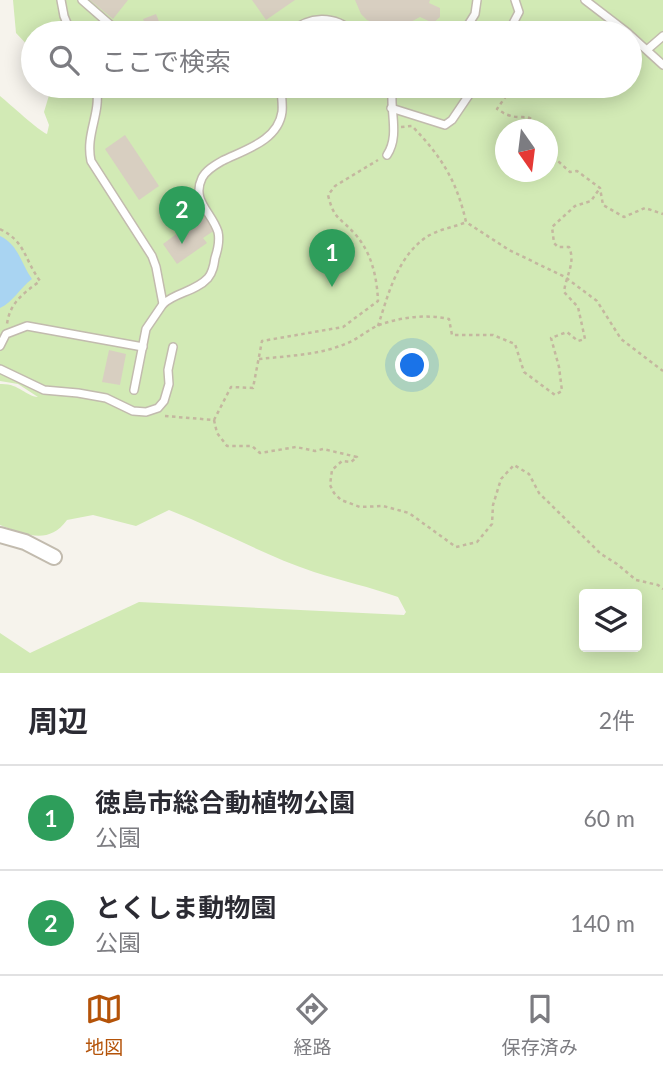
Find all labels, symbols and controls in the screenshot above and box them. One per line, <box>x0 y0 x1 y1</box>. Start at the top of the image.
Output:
search box <box>21 21 642 98</box>
icon: search <box>45 41 83 79</box>
text: ここで検索 <box>101 45 231 77</box>
north arrow <box>495 119 558 182</box>
pin: 2 <box>159 186 205 244</box>
pin: 1 <box>309 229 355 287</box>
your location <box>395 348 429 382</box>
map controls <box>579 589 642 652</box>
button: layers <box>579 589 642 652</box>
text: 周辺 <box>28 702 88 738</box>
text: 2件 <box>599 706 635 734</box>
text: 徳島市総合動植物公園 <box>95 786 355 818</box>
text: 1 <box>44 804 58 832</box>
text: 60 m <box>584 804 635 832</box>
text: 公園 <box>95 823 141 851</box>
text: とくしま動物園 <box>95 891 276 923</box>
text: 2 <box>44 909 58 937</box>
text: 140 m <box>570 909 635 937</box>
text: 公園 <box>95 928 141 956</box>
tab: 地図 <box>85 990 123 1059</box>
tab: 経路 <box>293 990 332 1059</box>
tab: 保存済み <box>502 990 578 1059</box>

